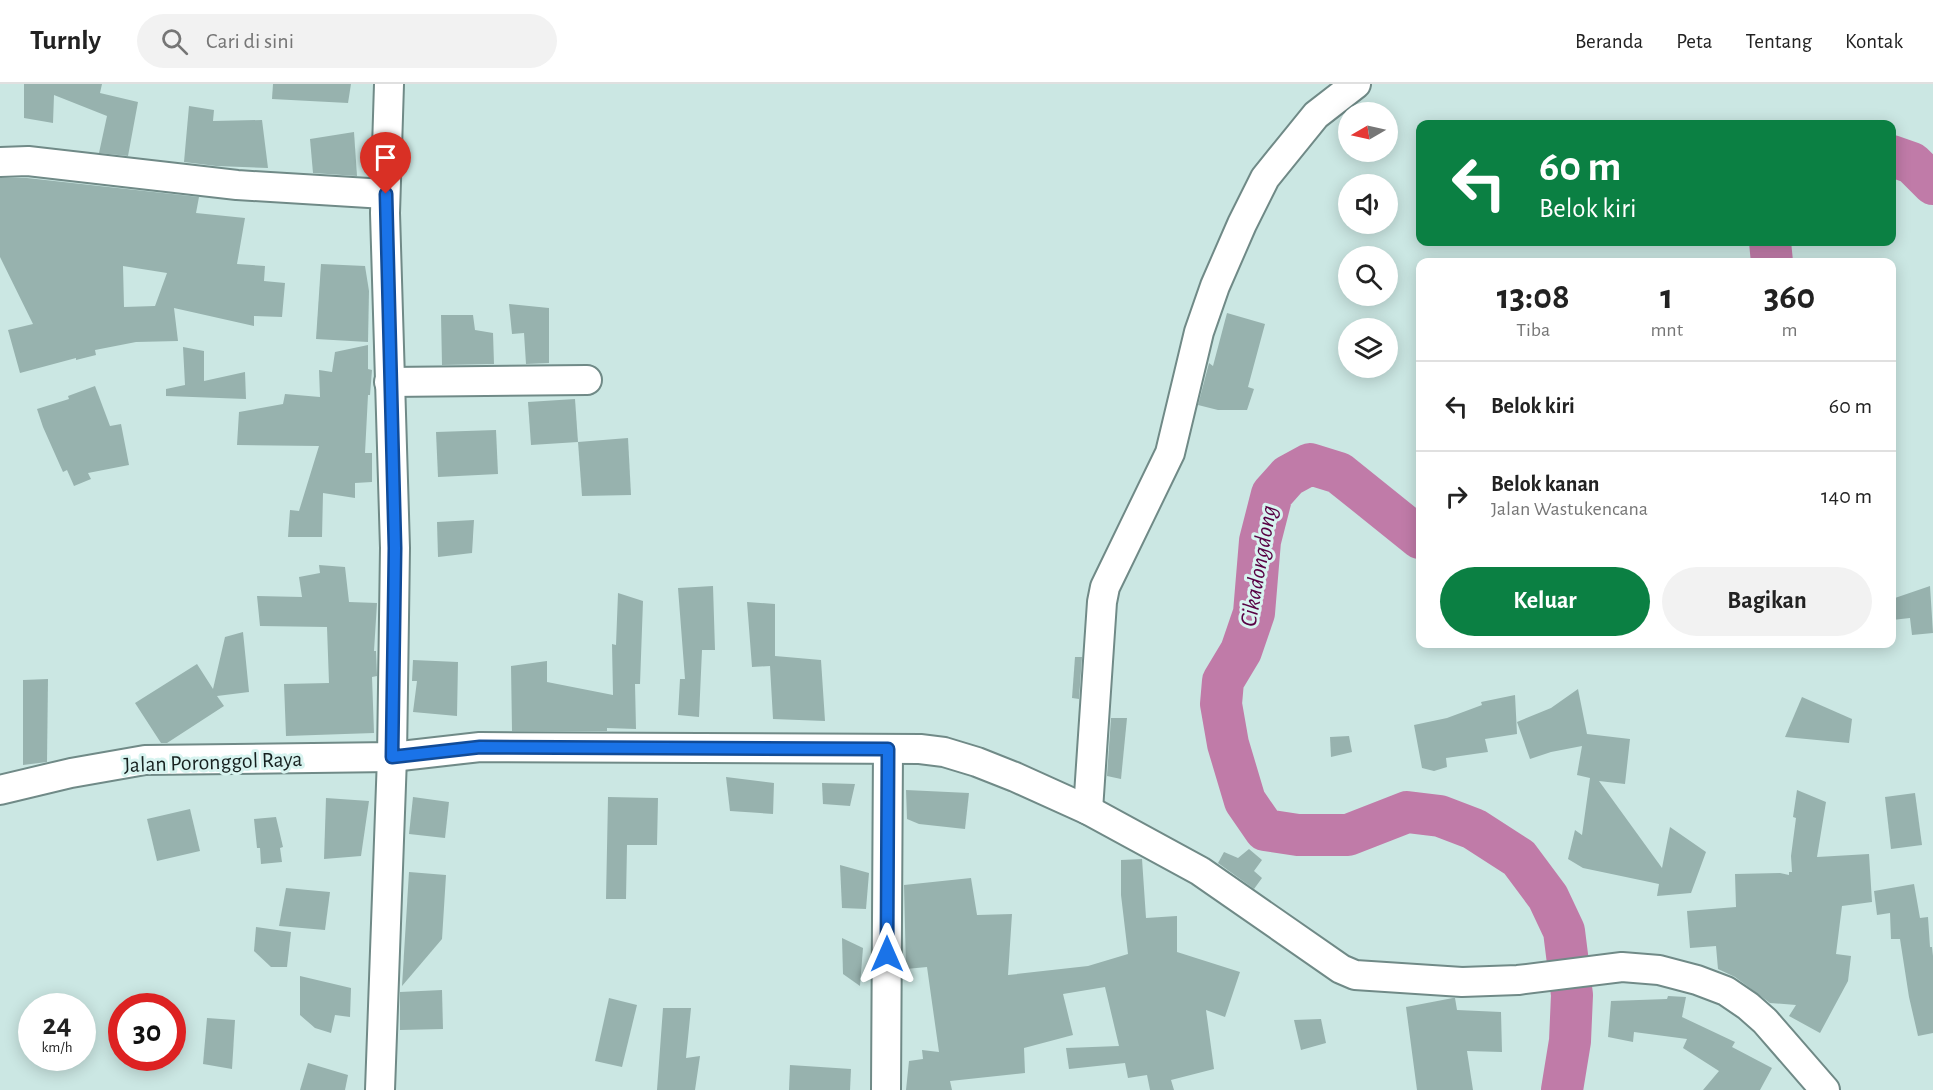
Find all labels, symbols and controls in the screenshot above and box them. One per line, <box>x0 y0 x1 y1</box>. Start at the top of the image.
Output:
search box <box>137 14 557 68</box>
icon: search <box>158 25 191 58</box>
text: Turnly <box>30 27 101 55</box>
text: Cari di sini <box>206 30 294 52</box>
text: Beranda <box>1575 31 1643 52</box>
text: Peta <box>1676 31 1712 52</box>
text: Tentang <box>1745 31 1812 52</box>
text: Kontak <box>1845 31 1903 52</box>
north arrow <box>1338 102 1398 162</box>
map controls <box>1338 102 1398 378</box>
pin <box>360 132 411 194</box>
icon: arrive <box>369 141 402 174</box>
icon: left <box>1440 144 1518 222</box>
text: 60 m <box>1539 146 1621 188</box>
button: sound <box>1338 174 1398 234</box>
text: Belok kiri <box>1539 195 1636 222</box>
button: search <box>1338 246 1398 306</box>
text: 13:08 <box>1497 279 1570 315</box>
text: 1 <box>1660 279 1673 315</box>
text: 360 <box>1764 279 1815 315</box>
button: layers <box>1338 318 1398 378</box>
text: Tiba <box>1516 320 1550 340</box>
text: mnt <box>1651 320 1683 340</box>
text: m <box>1781 320 1797 340</box>
icon: left <box>1440 390 1473 423</box>
text: Belok kiri <box>1491 395 1575 417</box>
text: 60 m <box>1829 395 1872 417</box>
text: Belok kanan <box>1491 473 1599 495</box>
icon: right <box>1440 480 1473 513</box>
text: 140 m <box>1821 485 1872 507</box>
text: Jalan Wastukencana <box>1491 499 1648 519</box>
water label: Cikadongdong <box>1236 503 1282 629</box>
button: Keluar <box>1440 567 1650 636</box>
button: Bagikan <box>1662 567 1872 636</box>
street label: Jalan Poronggol Raya <box>123 748 303 776</box>
position arrow <box>855 922 919 986</box>
speed limit sign: 30 <box>108 993 186 1071</box>
text: 24 <box>42 1010 72 1040</box>
text: km/h <box>42 1040 72 1055</box>

